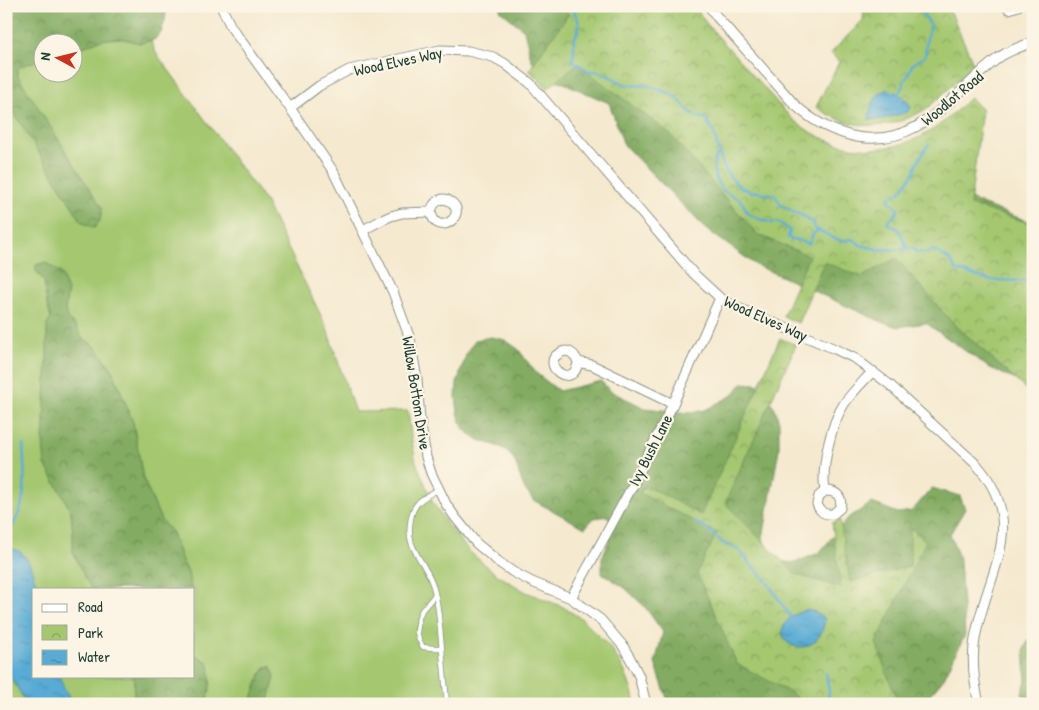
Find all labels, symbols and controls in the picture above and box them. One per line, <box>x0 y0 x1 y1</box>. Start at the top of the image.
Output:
north arrow <box>32 32 82 82</box>
street label: Wood Elves Way <box>352 41 444 81</box>
text: N <box>35 51 55 61</box>
street label: Woodlot Road <box>916 65 988 131</box>
street label: Wood Elves Way <box>721 290 812 346</box>
street label: Willow Bottom Drive <box>397 335 437 452</box>
street label: Ivy Bush Lane <box>623 410 678 490</box>
legend <box>32 588 195 678</box>
text: Road <box>78 596 103 617</box>
text: Park <box>78 622 103 643</box>
text: Water <box>78 646 110 667</box>

